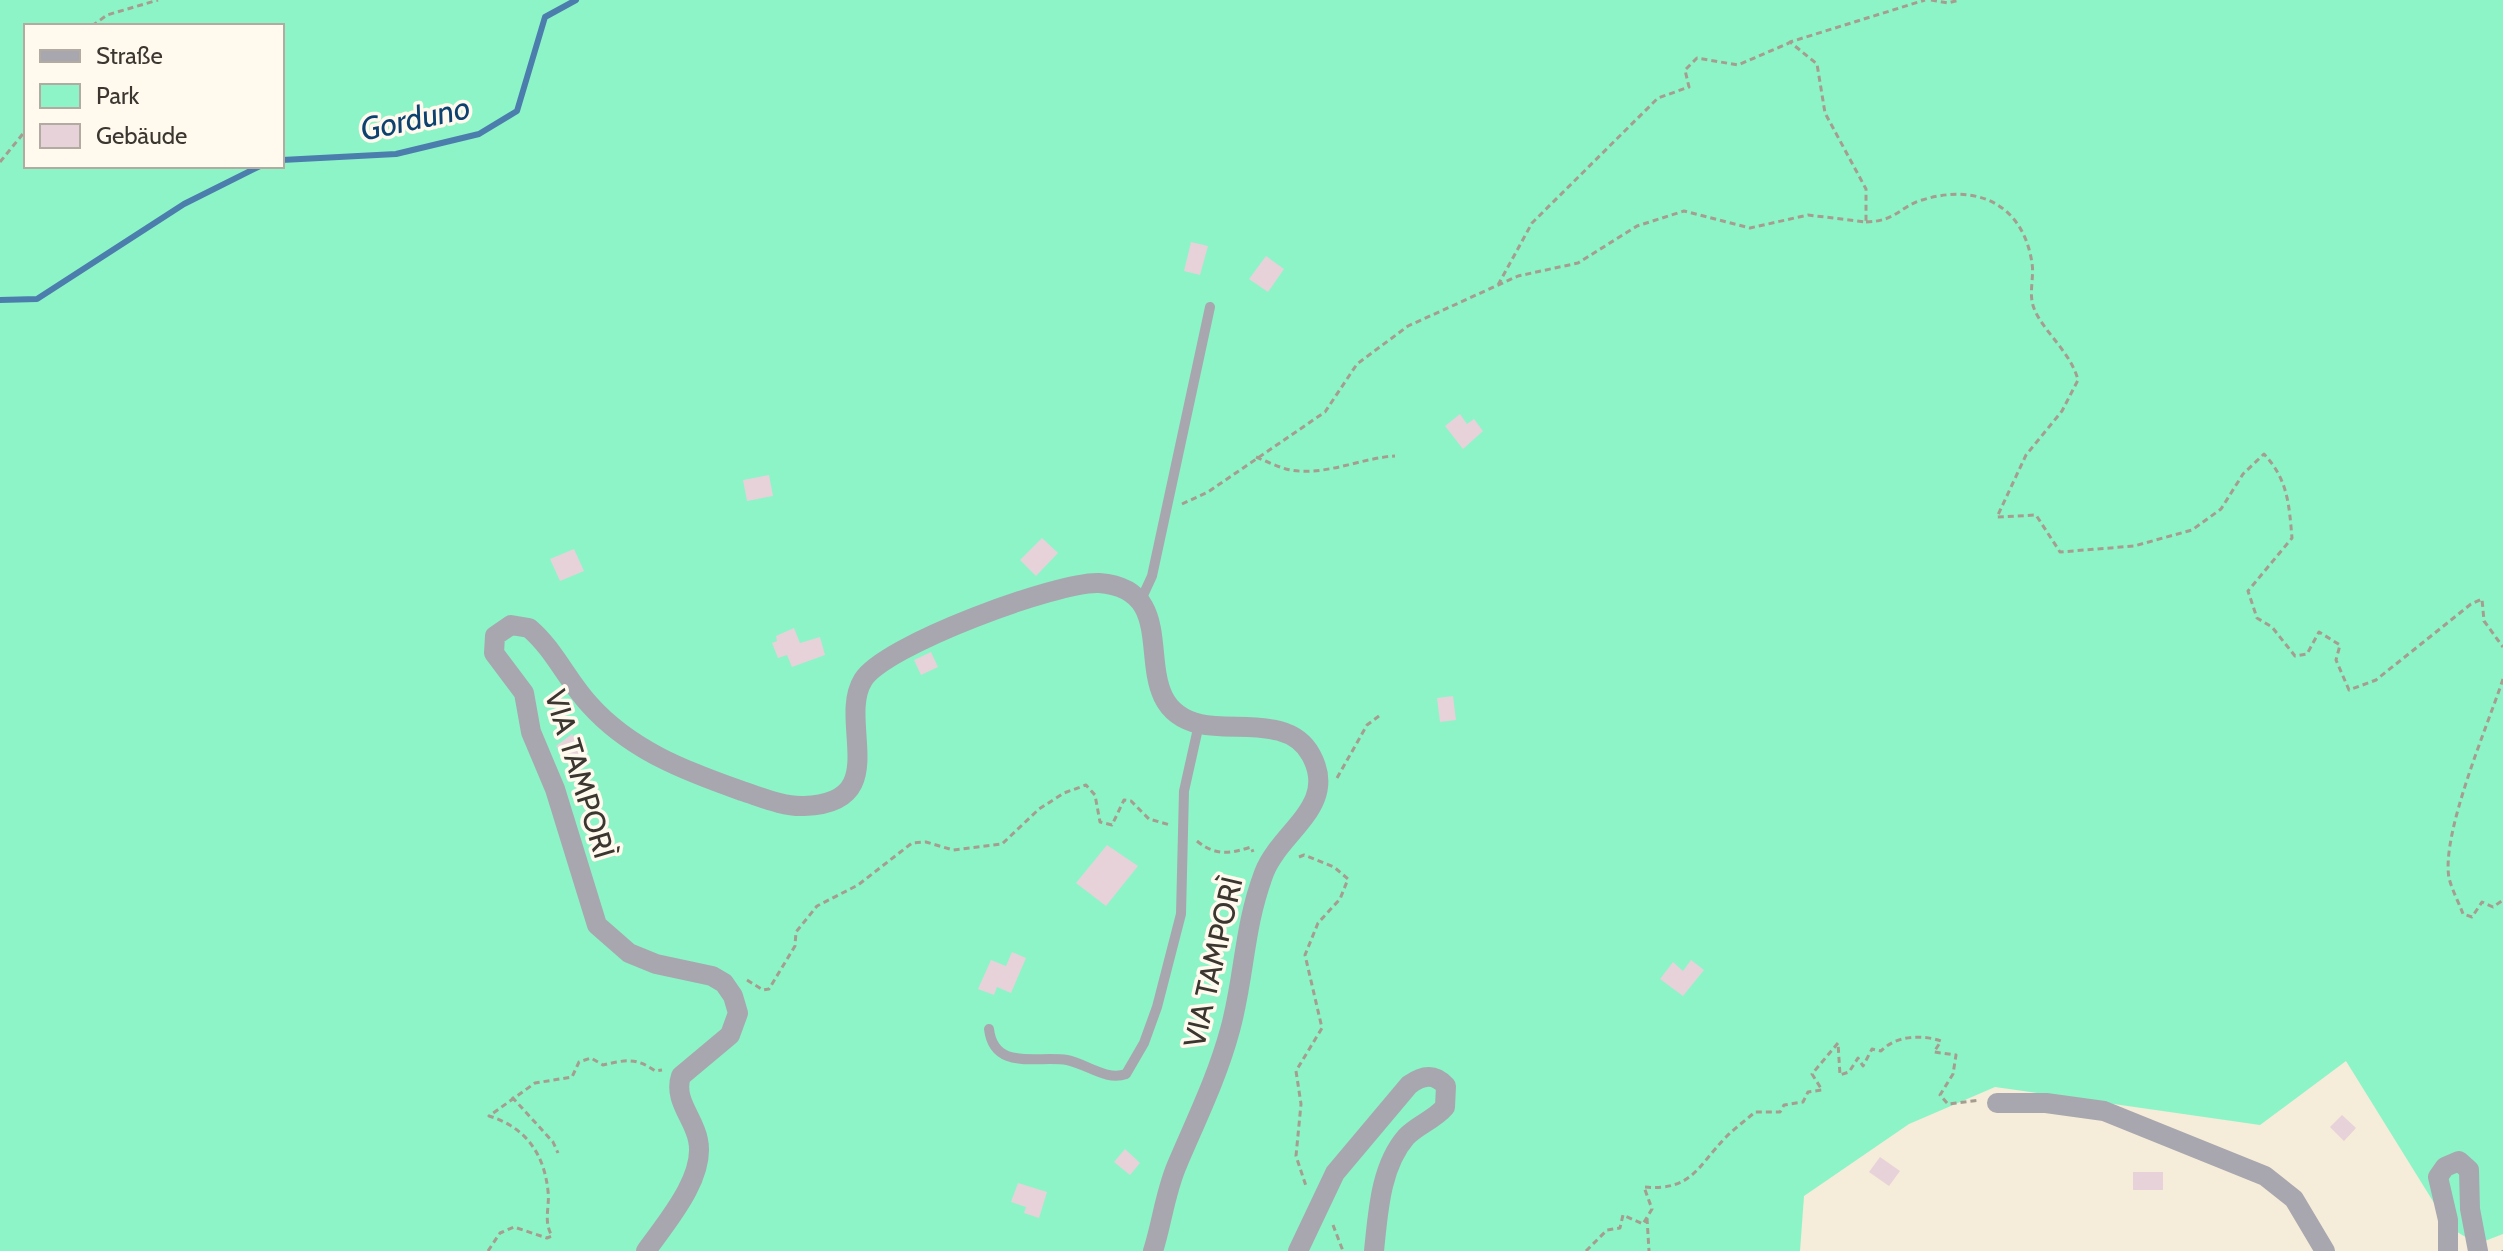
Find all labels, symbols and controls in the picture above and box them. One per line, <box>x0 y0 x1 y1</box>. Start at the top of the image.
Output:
legend <box>24 24 284 168</box>
text: Straße <box>96 41 163 70</box>
text: Park <box>96 81 139 110</box>
water label: Gorduno <box>357 87 473 149</box>
text: Gebäude <box>96 121 187 150</box>
street label: VIA TAMPORÌ <box>537 685 623 863</box>
street label: VIA TAMPORÌ <box>1175 873 1251 1051</box>

